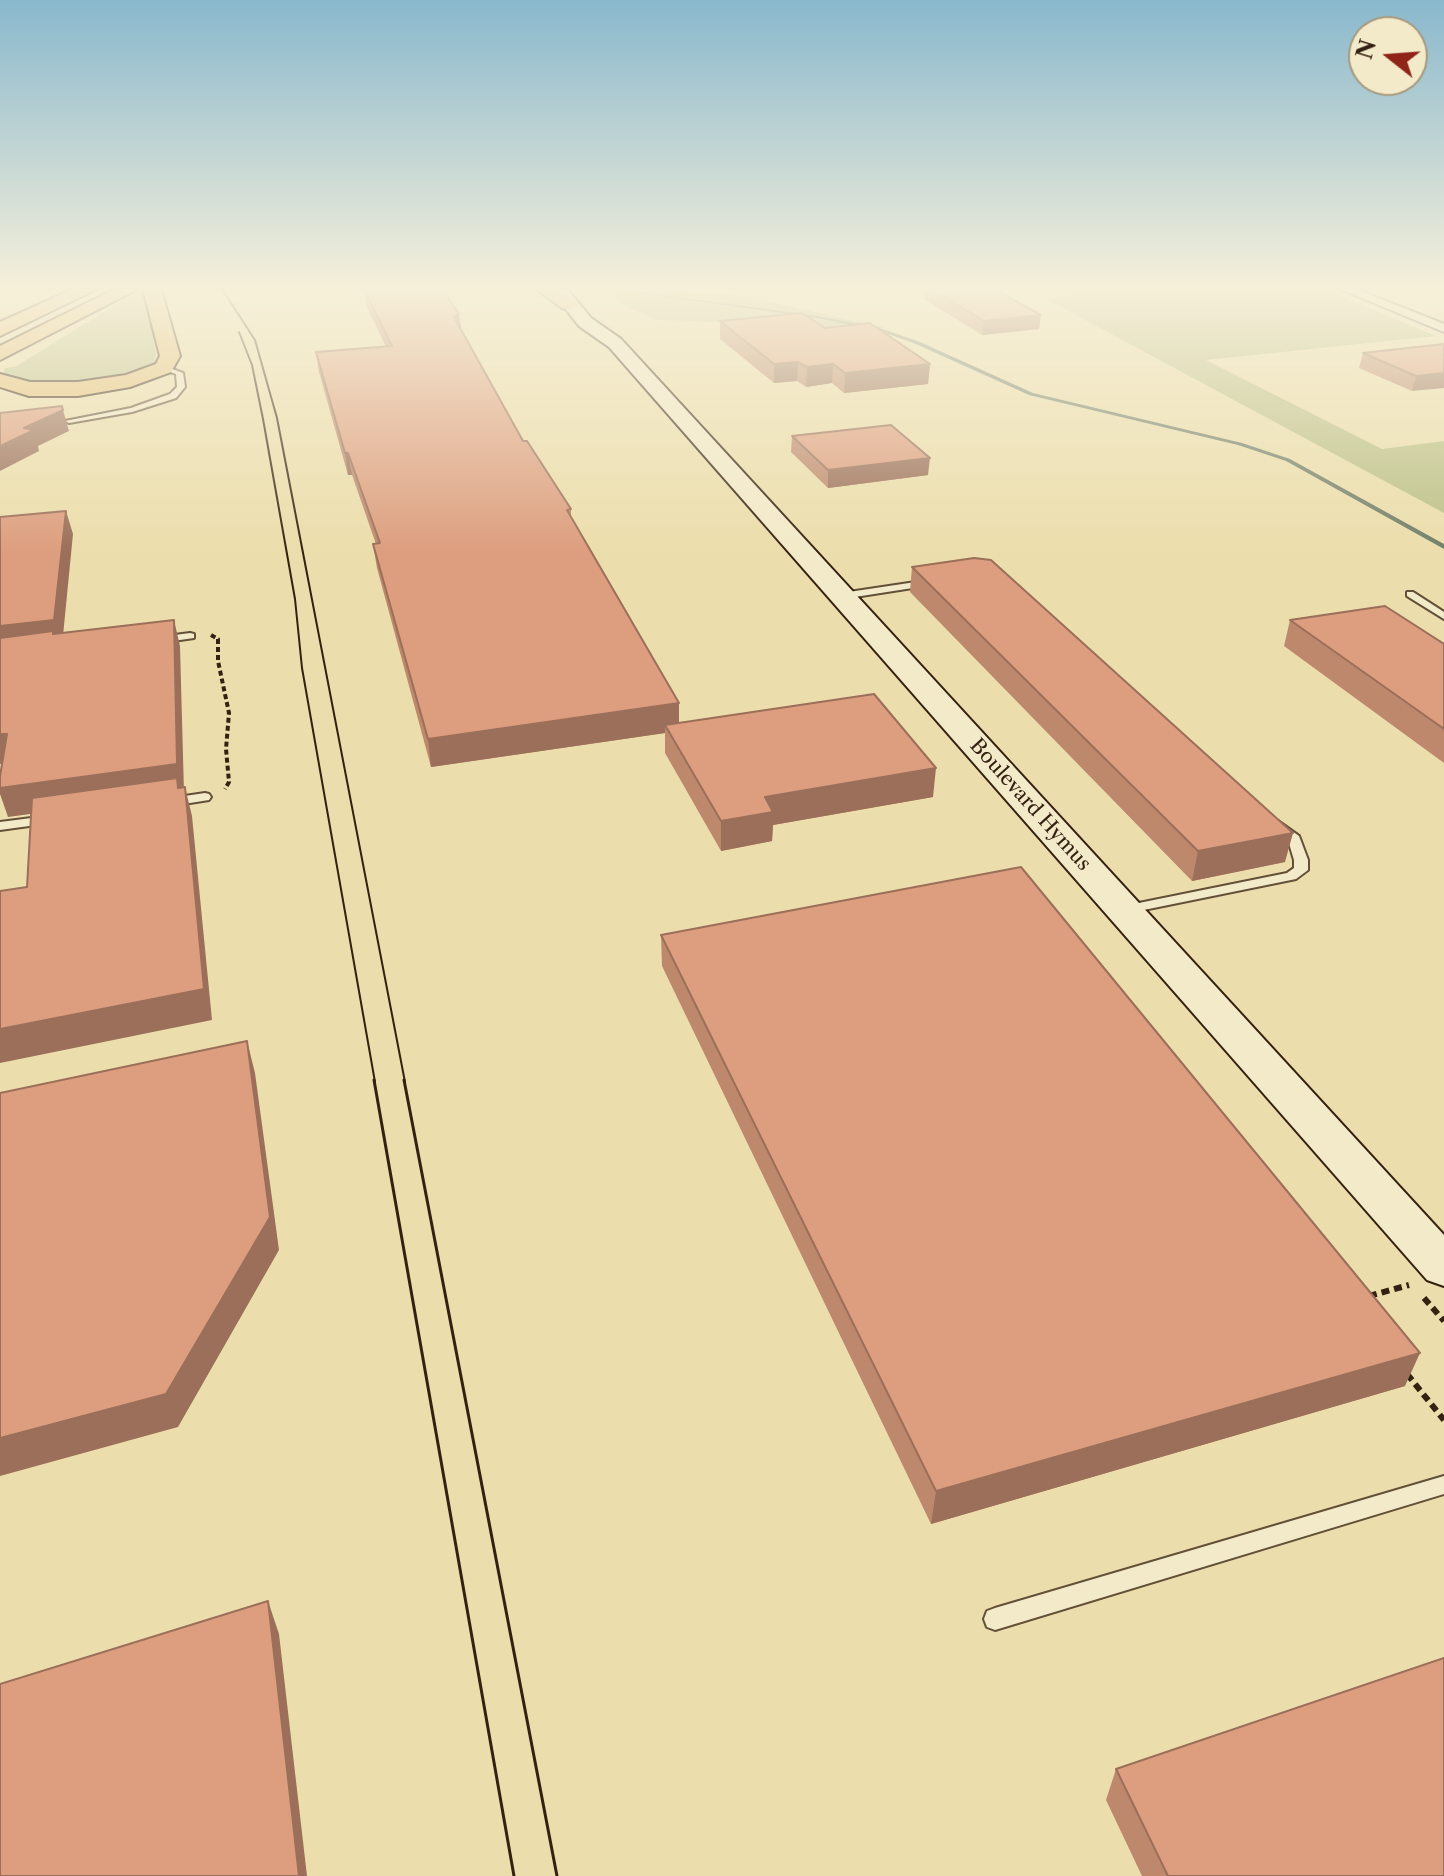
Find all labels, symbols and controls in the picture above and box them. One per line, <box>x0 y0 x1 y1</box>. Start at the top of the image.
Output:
north arrow <box>1348 16 1428 96</box>
text: N <box>1351 36 1382 63</box>
street label: Boulevard Hymus <box>964 734 1096 876</box>

